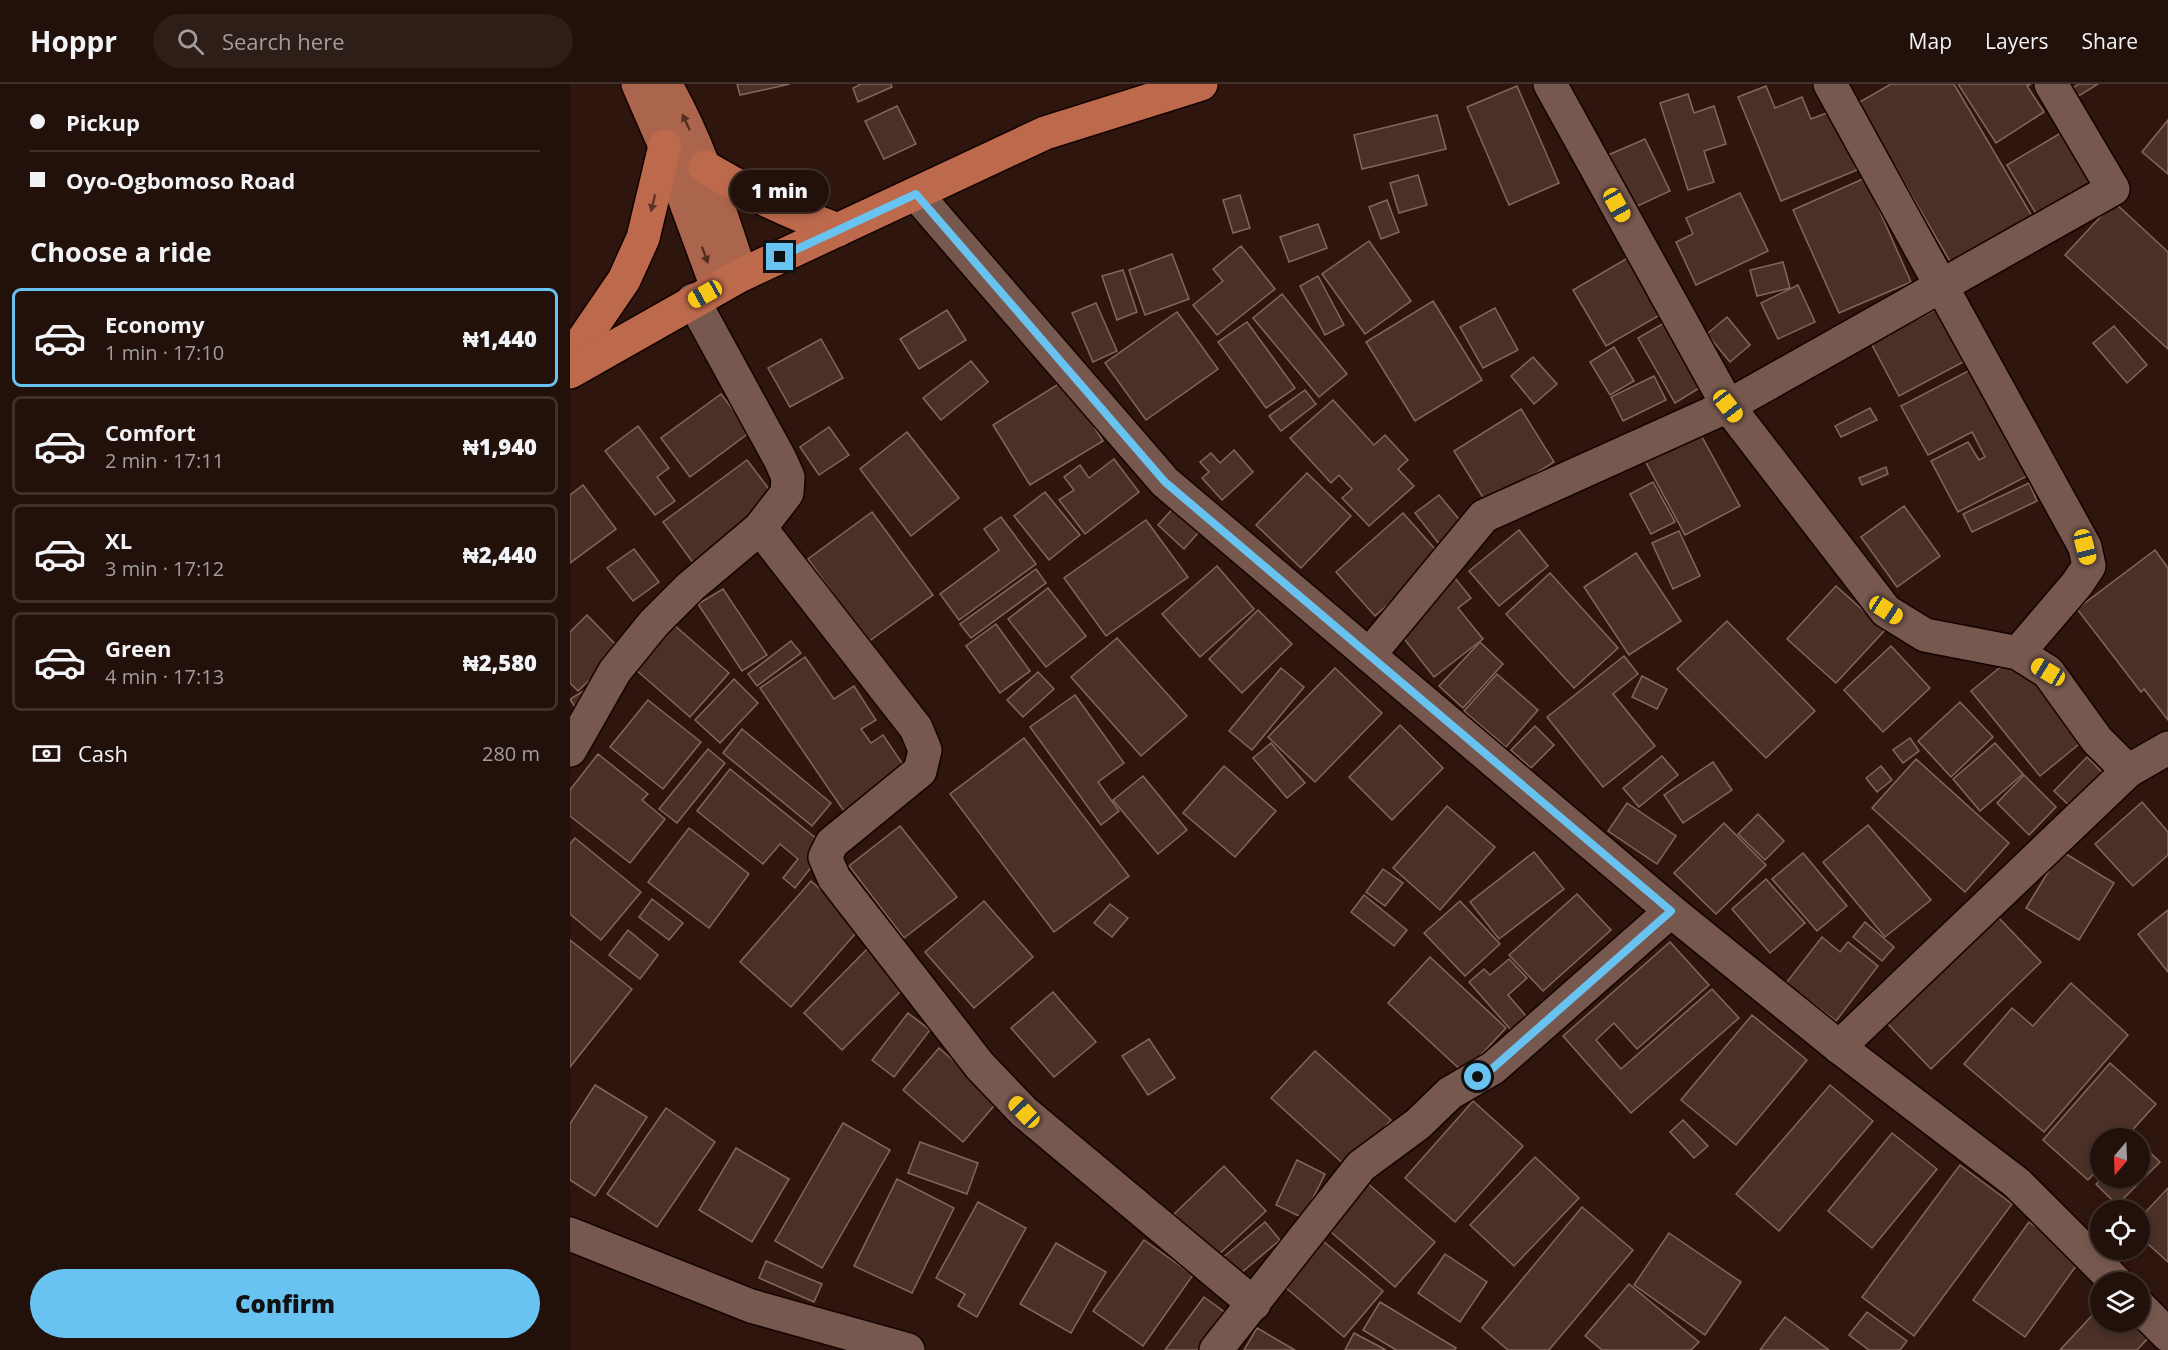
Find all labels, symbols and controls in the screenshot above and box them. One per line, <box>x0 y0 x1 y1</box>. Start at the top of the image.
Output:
search box <box>153 14 573 68</box>
text: Hoppr <box>30 22 117 60</box>
icon: search <box>174 25 207 58</box>
text: Search here <box>222 26 345 56</box>
text: Map <box>1909 27 1952 55</box>
text: Layers <box>1985 27 2049 55</box>
text: Share <box>2082 27 2138 55</box>
text: Pickup <box>66 107 140 137</box>
one-way arrow <box>681 113 690 130</box>
text: Oyo-Ogbomoso Road <box>66 165 295 195</box>
callout: 1 min <box>730 170 830 212</box>
text: 1 min <box>751 177 808 204</box>
car <box>1600 185 1634 225</box>
one-way arrow <box>647 194 657 212</box>
text: Choose a ride <box>30 233 212 270</box>
route end <box>766 243 793 270</box>
one-way arrow <box>701 247 711 265</box>
car <box>685 277 725 311</box>
text: Economy <box>105 309 204 339</box>
icon: car <box>33 311 87 365</box>
text: ₦1,440 <box>463 323 537 353</box>
text: 1 min · 17:10 <box>105 339 224 366</box>
car <box>1710 386 1746 426</box>
text: Comfort <box>105 417 196 447</box>
icon: car <box>33 419 87 473</box>
text: ₦1,940 <box>463 431 537 461</box>
text: 2 min · 17:11 <box>105 447 224 474</box>
text: XL <box>105 525 132 555</box>
icon: car <box>33 527 87 581</box>
car <box>2072 527 2098 567</box>
text: ₦2,440 <box>463 539 537 569</box>
text: 3 min · 17:12 <box>105 555 224 582</box>
car <box>1866 593 1906 627</box>
text: Green <box>105 633 171 663</box>
icon: car <box>33 635 87 689</box>
text: ₦2,580 <box>463 647 537 677</box>
car <box>2028 655 2068 689</box>
text: 4 min · 17:13 <box>105 663 224 690</box>
icon: cash <box>30 737 63 770</box>
text: Cash <box>78 738 128 768</box>
text: 280 m <box>482 740 540 767</box>
route start <box>1464 1063 1491 1090</box>
car <box>1005 1093 1043 1131</box>
north arrow <box>2090 1128 2150 1188</box>
map controls <box>2090 1128 2150 1332</box>
button: locate <box>2090 1200 2150 1260</box>
button: Confirm <box>30 1269 540 1338</box>
button: layers <box>2090 1272 2150 1332</box>

